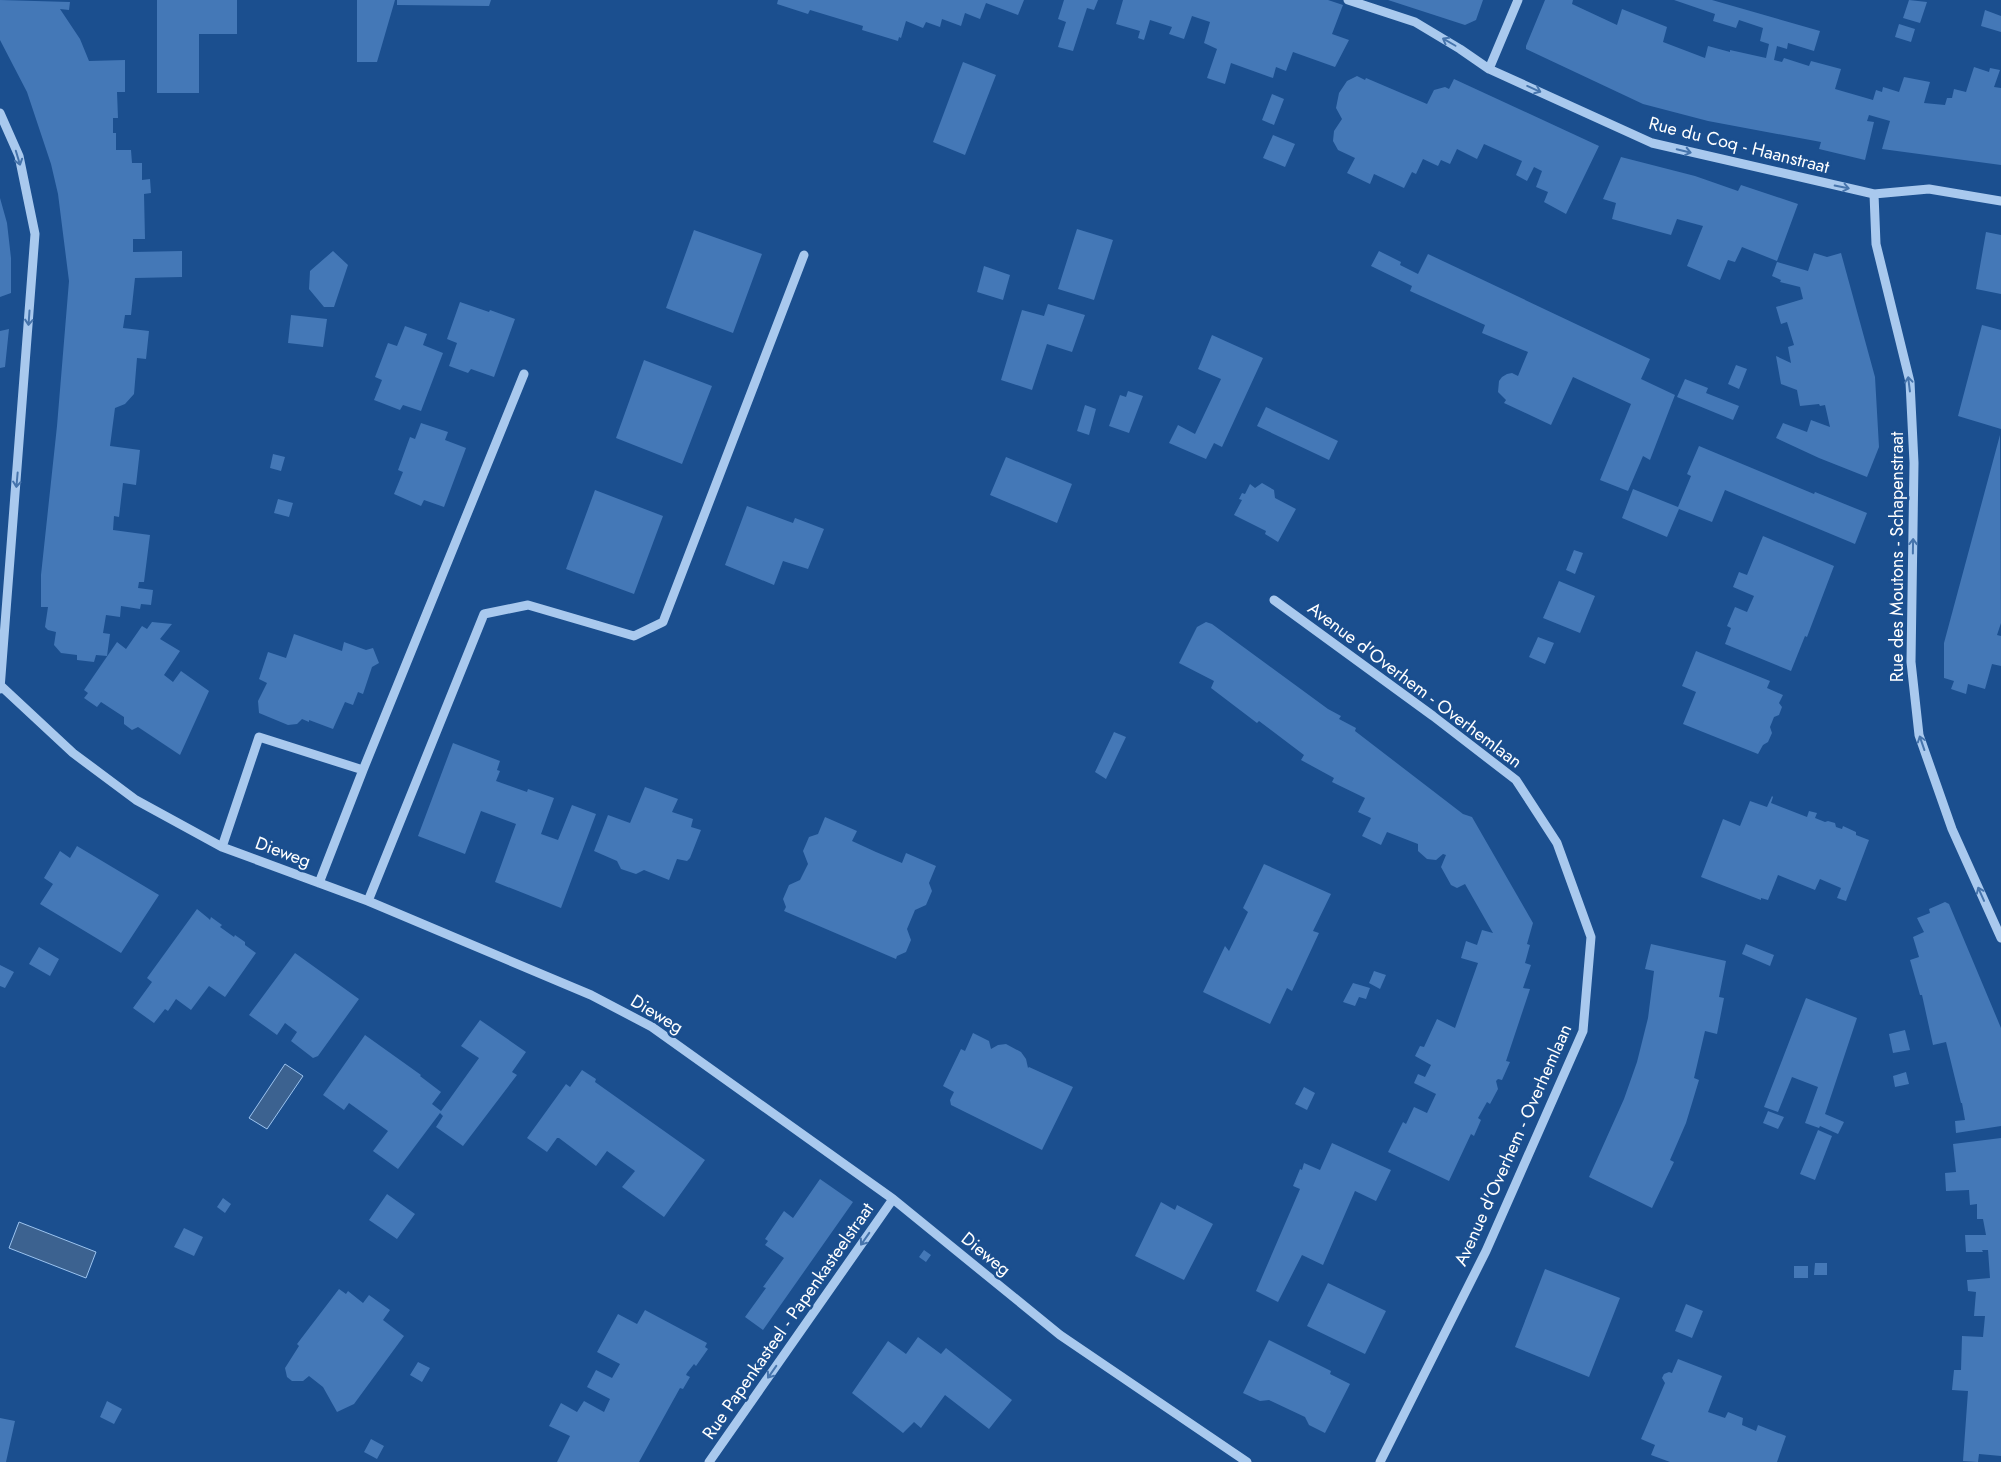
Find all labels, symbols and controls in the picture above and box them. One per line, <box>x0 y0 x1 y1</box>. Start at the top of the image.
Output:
one-way arrow <box>1442 37 1456 47</box>
one-way arrow <box>1526 85 1541 95</box>
street label: Rue du Coq - Haanstraat <box>1646 110 1833 180</box>
one-way arrow <box>1675 147 1691 156</box>
one-way arrow <box>14 150 24 166</box>
one-way arrow <box>1834 183 1850 193</box>
one-way arrow <box>25 310 34 326</box>
one-way arrow <box>1904 376 1914 392</box>
street label: Rue des Moutons - Schapenstraat <box>1884 431 1910 682</box>
one-way arrow <box>13 472 22 488</box>
one-way arrow <box>1908 538 1918 554</box>
street label: Avenue d'Overhem - Overhemlaan <box>1302 596 1528 774</box>
one-way arrow <box>1916 735 1926 751</box>
street label: Dieweg <box>252 830 314 874</box>
one-way arrow <box>1976 887 1986 902</box>
street label: Dieweg <box>626 988 688 1040</box>
street label: Avenue d'Overhem - Overhemlaan <box>1448 1020 1578 1270</box>
street label: Rue Papenkasteel - Papenkasteelstraat <box>696 1197 880 1445</box>
street label: Dieweg <box>956 1226 1016 1282</box>
one-way arrow <box>860 1232 870 1246</box>
one-way arrow <box>767 1365 777 1379</box>

